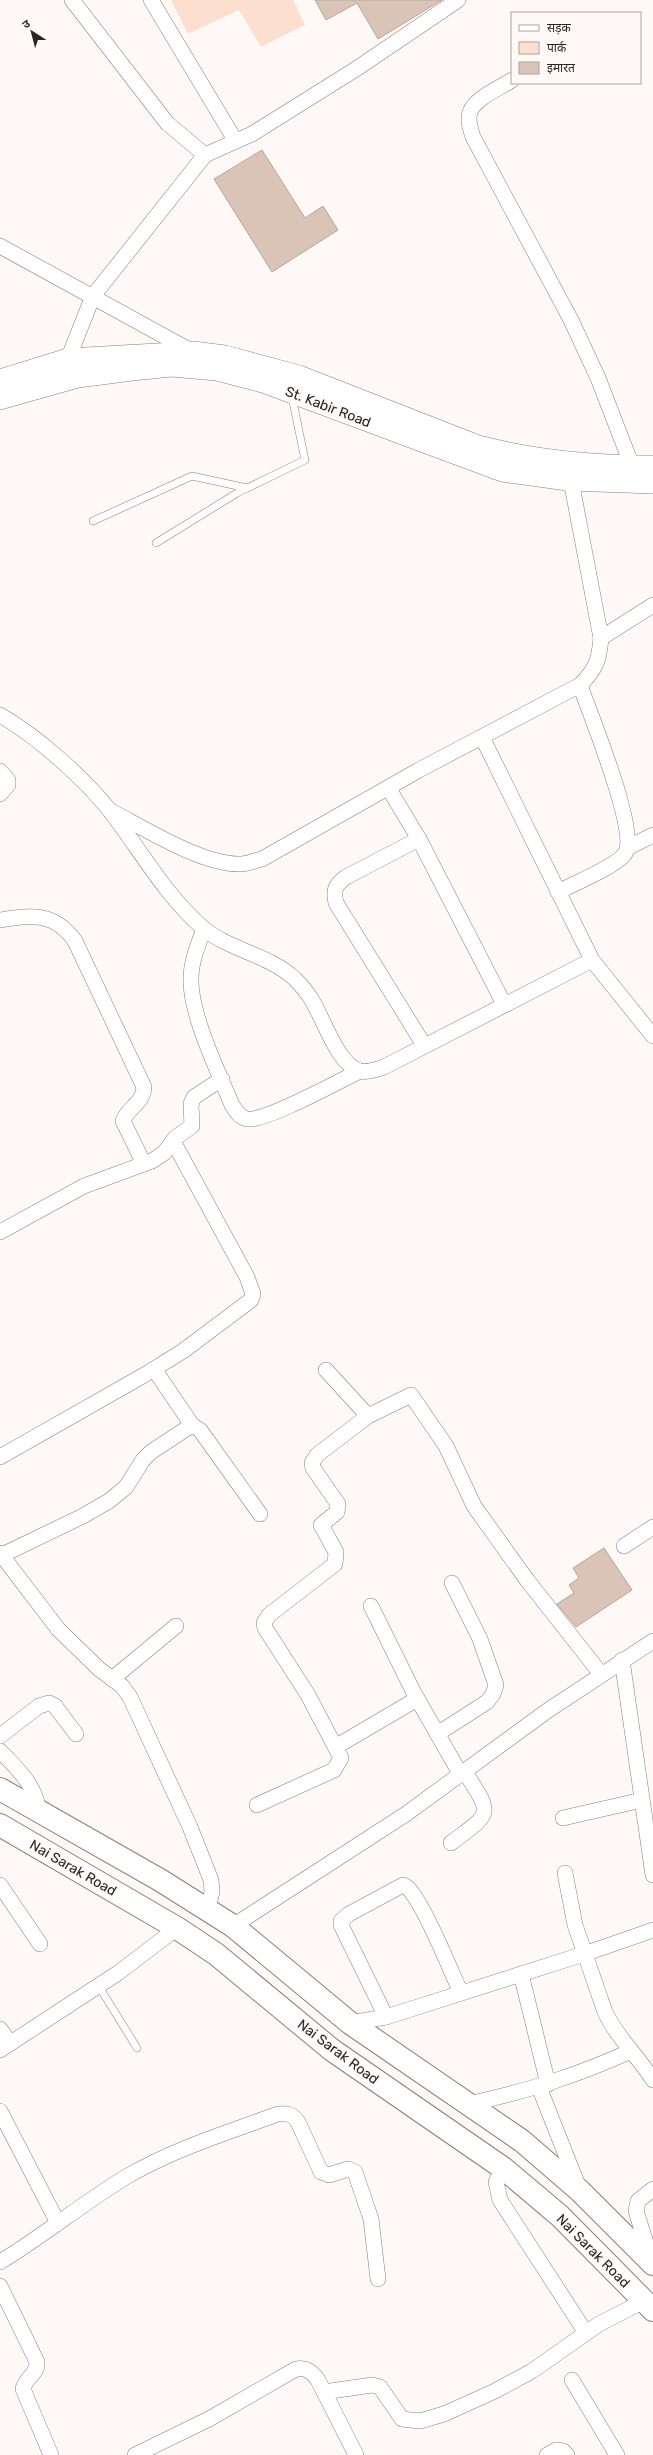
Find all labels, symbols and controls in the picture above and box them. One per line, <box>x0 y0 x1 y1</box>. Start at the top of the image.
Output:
north arrow <box>12 12 52 52</box>
legend <box>511 12 641 84</box>
text: उ <box>20 17 33 31</box>
text: सड़क <box>547 21 572 35</box>
text: पार्क <box>547 41 567 55</box>
text: इमारत <box>547 61 576 75</box>
street label: St. Kabir Road <box>283 383 373 431</box>
street label: Nai Sarak Road <box>27 1836 119 1900</box>
street label: Nai Sarak Road <box>294 2016 382 2088</box>
street label: Nai Sarak Road <box>553 2211 633 2291</box>

